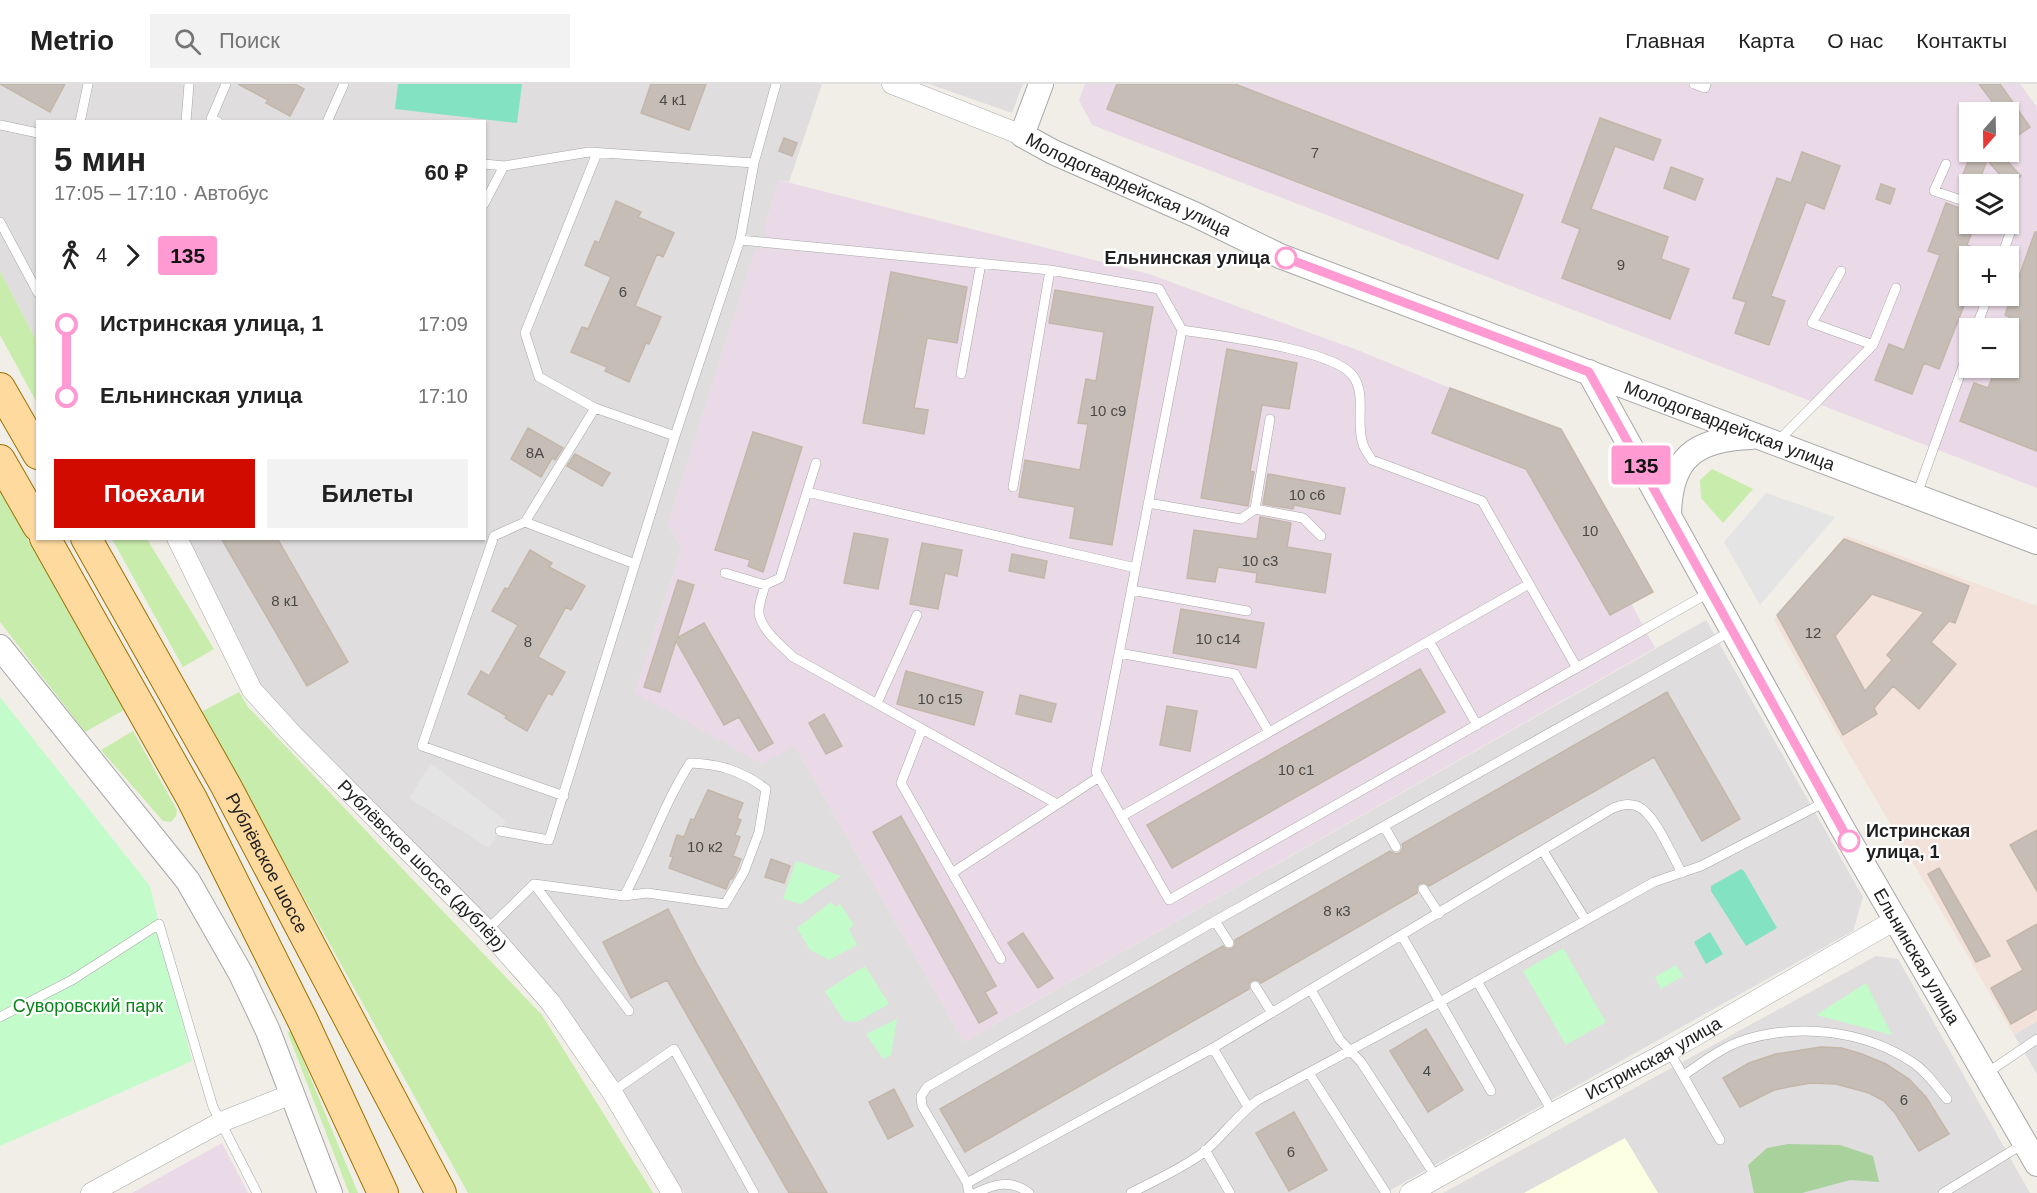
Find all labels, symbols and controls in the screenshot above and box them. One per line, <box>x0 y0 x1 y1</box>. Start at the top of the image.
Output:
search box <box>150 14 570 68</box>
text: Metrio <box>30 25 114 56</box>
icon: search <box>171 25 204 58</box>
text: Поиск <box>219 28 280 53</box>
text: Главная <box>1625 29 1705 52</box>
text: Карта <box>1738 29 1794 52</box>
text: О нас <box>1827 29 1883 52</box>
text: Контакты <box>1916 29 2007 52</box>
house number: 4 к1 <box>659 91 687 108</box>
north arrow <box>1959 102 2019 162</box>
map controls <box>1959 102 2019 378</box>
street label: Молодогвардейская улица <box>1022 129 1235 241</box>
text: 5 мин <box>54 141 146 178</box>
house number: 7 <box>1311 144 1319 161</box>
text: 60 ₽ <box>425 160 468 185</box>
button: layers <box>1959 174 2019 234</box>
text: 17:05 – 17:10 · Автобус <box>54 182 268 204</box>
icon: walk <box>54 239 87 272</box>
icon: forward <box>116 239 149 272</box>
text: 4 <box>96 244 107 266</box>
text: 135 <box>170 244 205 267</box>
button: + <box>1959 246 2019 306</box>
marker: Ельнинская улица <box>1275 247 1297 269</box>
place label: Ельнинская улица <box>1105 248 1271 268</box>
house number: 9 <box>1617 256 1625 273</box>
house number: 6 <box>619 283 627 300</box>
text: Истринская улица, 1 <box>100 311 323 336</box>
text: 17:09 <box>418 313 468 335</box>
button: − <box>1959 318 2019 378</box>
street label: Молодогвардейская улица <box>1621 377 1838 475</box>
text: Ельнинская улица <box>100 383 302 408</box>
text: 17:10 <box>418 385 468 407</box>
house number: 10 с9 <box>1090 402 1126 419</box>
house number: 8А <box>526 444 544 461</box>
line badge: 135 <box>1606 446 1676 484</box>
text: 135 <box>1623 454 1659 477</box>
button: Поехали <box>54 459 255 528</box>
button: Билеты <box>267 459 468 528</box>
house number: 10 с6 <box>1289 486 1325 503</box>
house number: 10 <box>1582 522 1598 539</box>
house number: 10 с3 <box>1242 552 1278 569</box>
house number: 8 к1 <box>271 592 299 609</box>
house number: 12 <box>1805 624 1821 641</box>
house number: 10 с14 <box>1195 630 1241 647</box>
house number: 8 <box>524 633 532 650</box>
house number: 10 с15 <box>917 690 963 707</box>
house number: 10 с1 <box>1278 761 1314 778</box>
street label: Рублёвское шоссе (дублёр) <box>334 776 511 955</box>
street label: Рублёвское шоссе <box>222 790 312 936</box>
place label: Истринская улица, 1 <box>1866 821 1970 862</box>
marker: Истринская улица, 1 <box>1838 830 1860 852</box>
house number: 10 к2 <box>687 838 723 855</box>
street label: Ельнинская улица <box>1869 885 1964 1029</box>
house number: 8 к3 <box>1323 902 1351 919</box>
park label: Суворовский парк <box>13 996 163 1016</box>
street label: Истринская улица <box>1582 1013 1725 1104</box>
house number: 4 <box>1423 1062 1431 1079</box>
house number: 6 <box>1900 1091 1908 1108</box>
house number: 6 <box>1287 1143 1295 1160</box>

